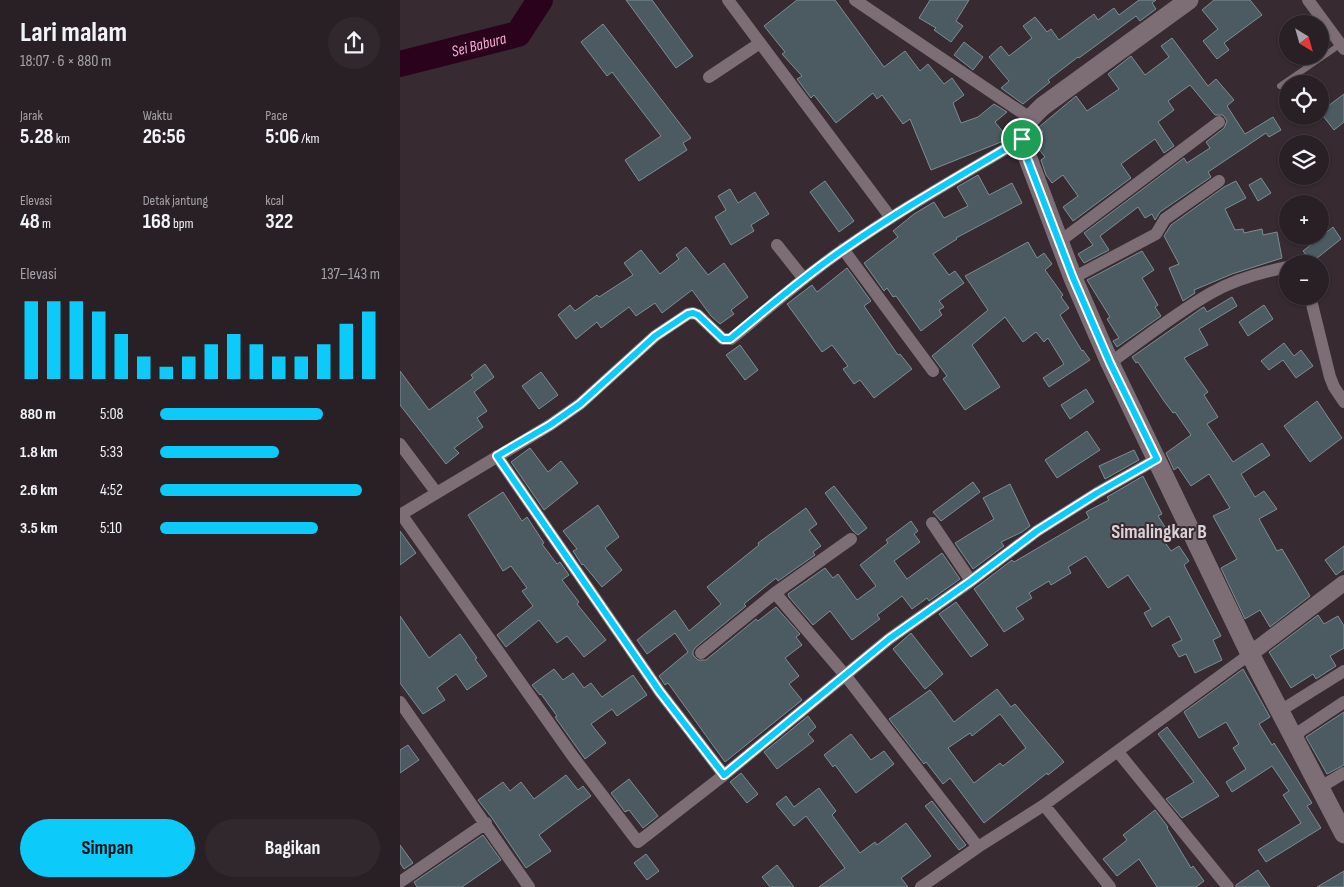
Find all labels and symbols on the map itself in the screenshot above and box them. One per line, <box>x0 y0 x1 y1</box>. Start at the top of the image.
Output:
north arrow <box>1279 15 1329 65</box>
water label: Sei Babura <box>450 29 509 62</box>
pin <box>1001 118 1043 160</box>
district label: Simalingkar B <box>1111 520 1207 544</box>

